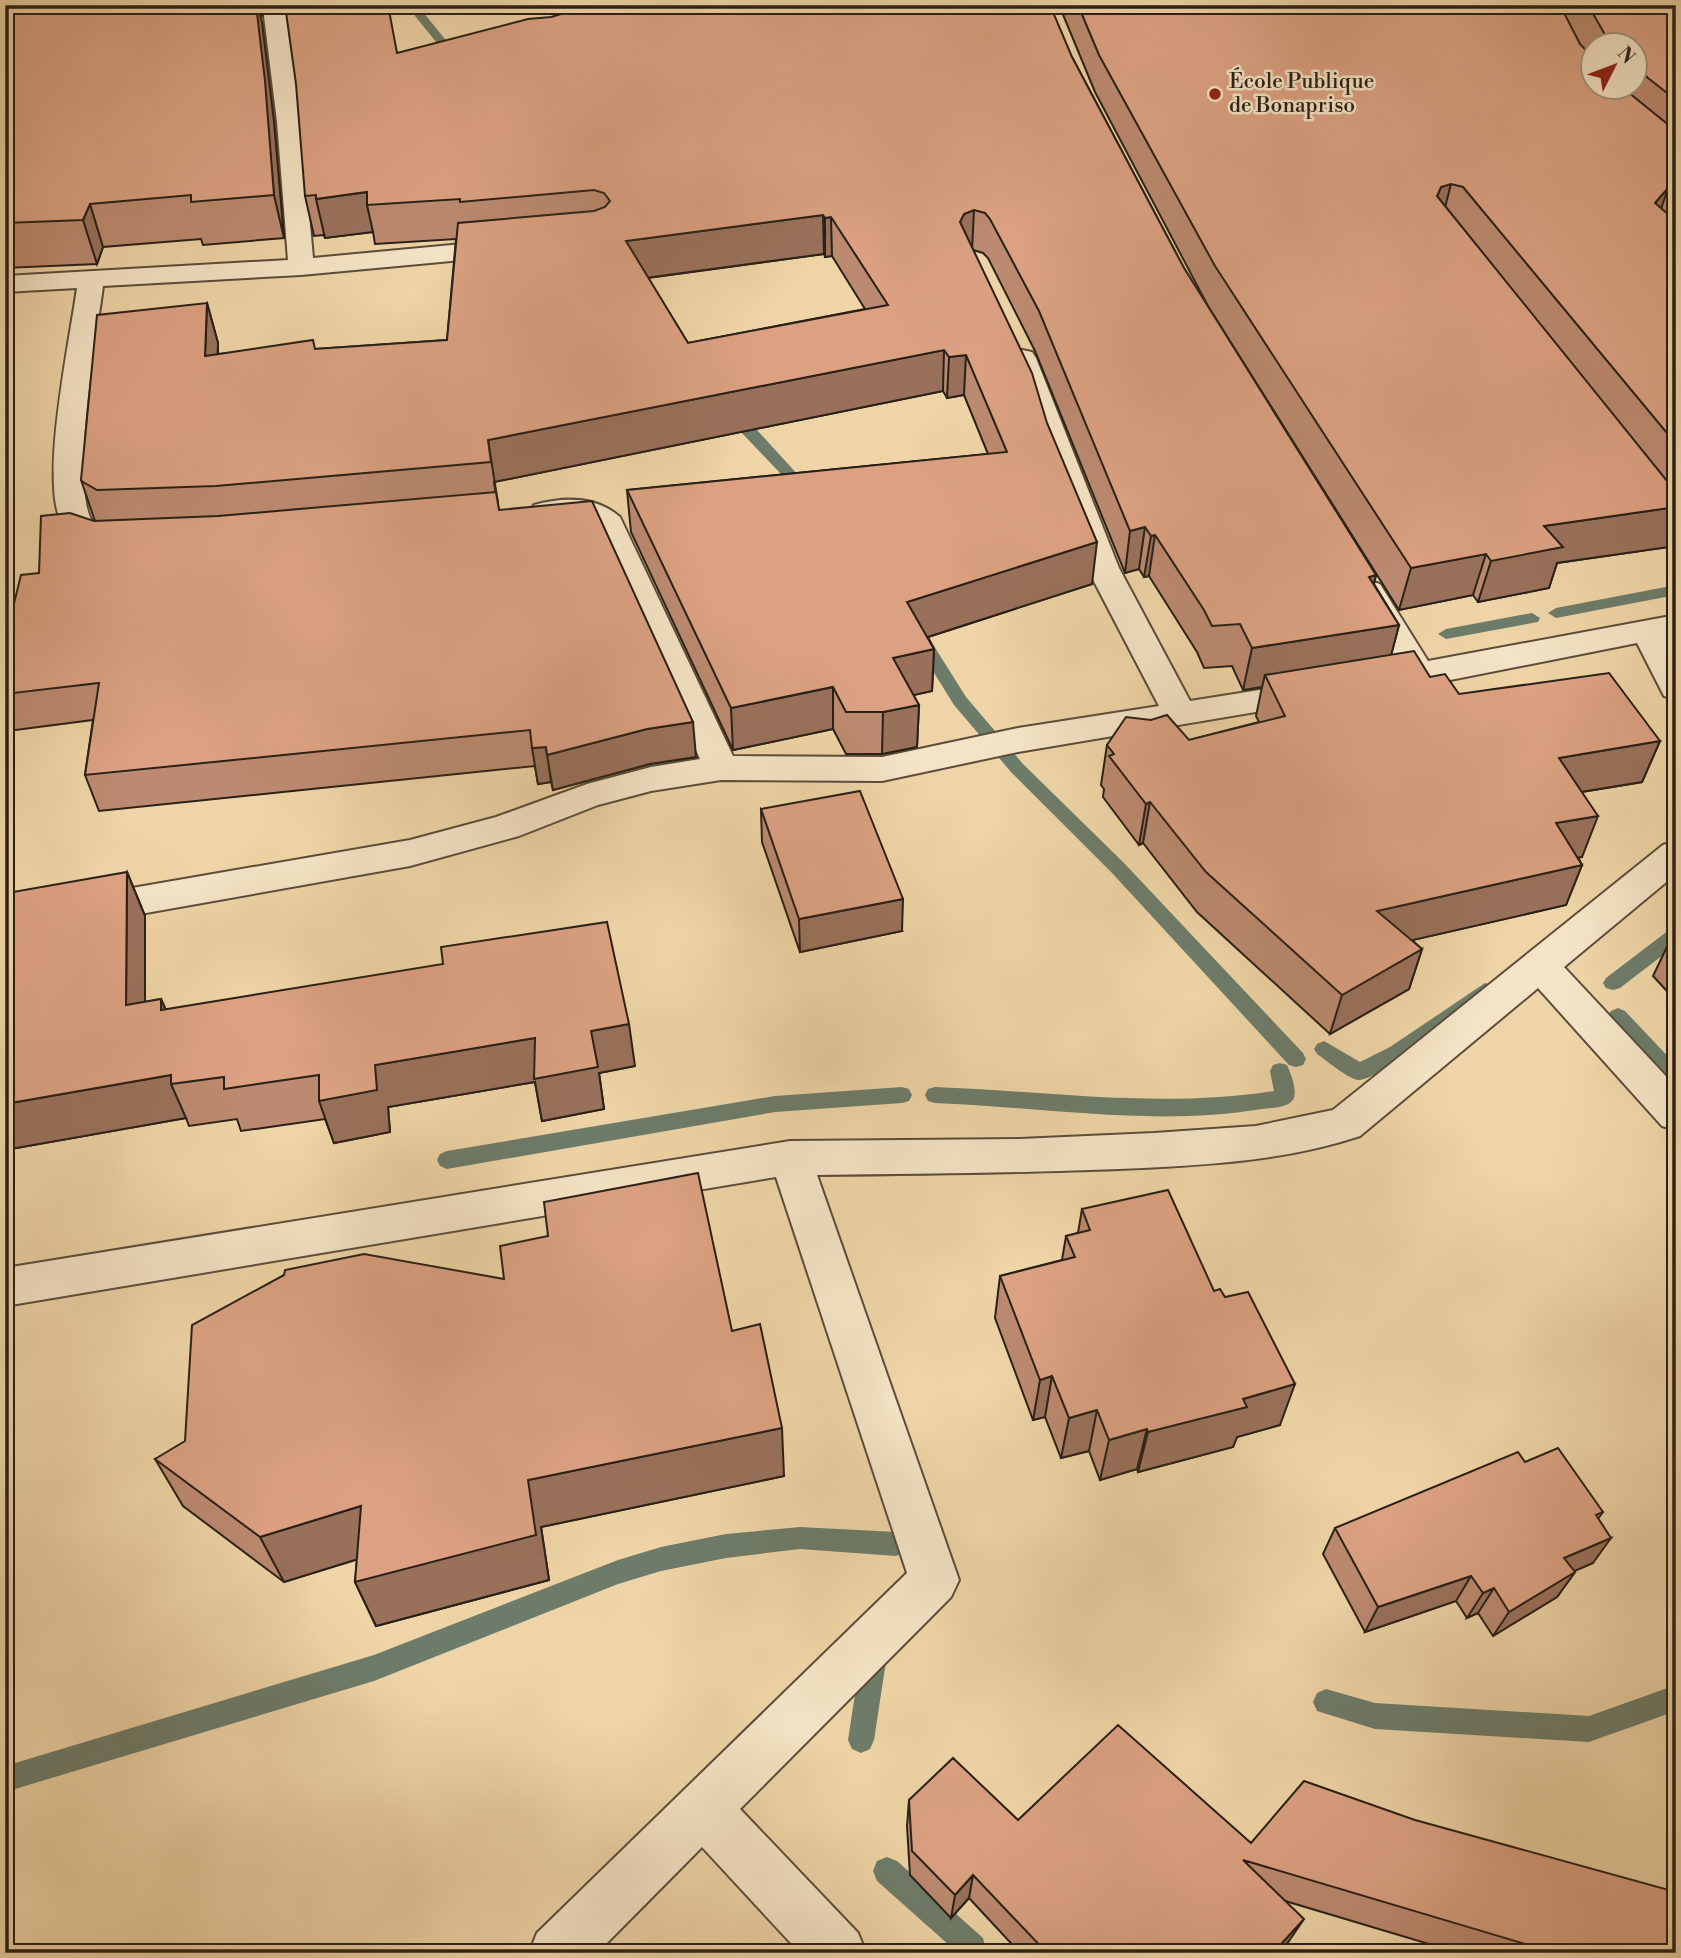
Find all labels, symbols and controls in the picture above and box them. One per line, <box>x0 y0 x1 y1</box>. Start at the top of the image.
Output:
north arrow <box>1580 32 1650 102</box>
text: N <box>1612 42 1640 69</box>
place label: École Publique de Bonapriso <box>1229 67 1374 119</box>
marker: École Publique de Bonapriso <box>1207 86 1223 102</box>

